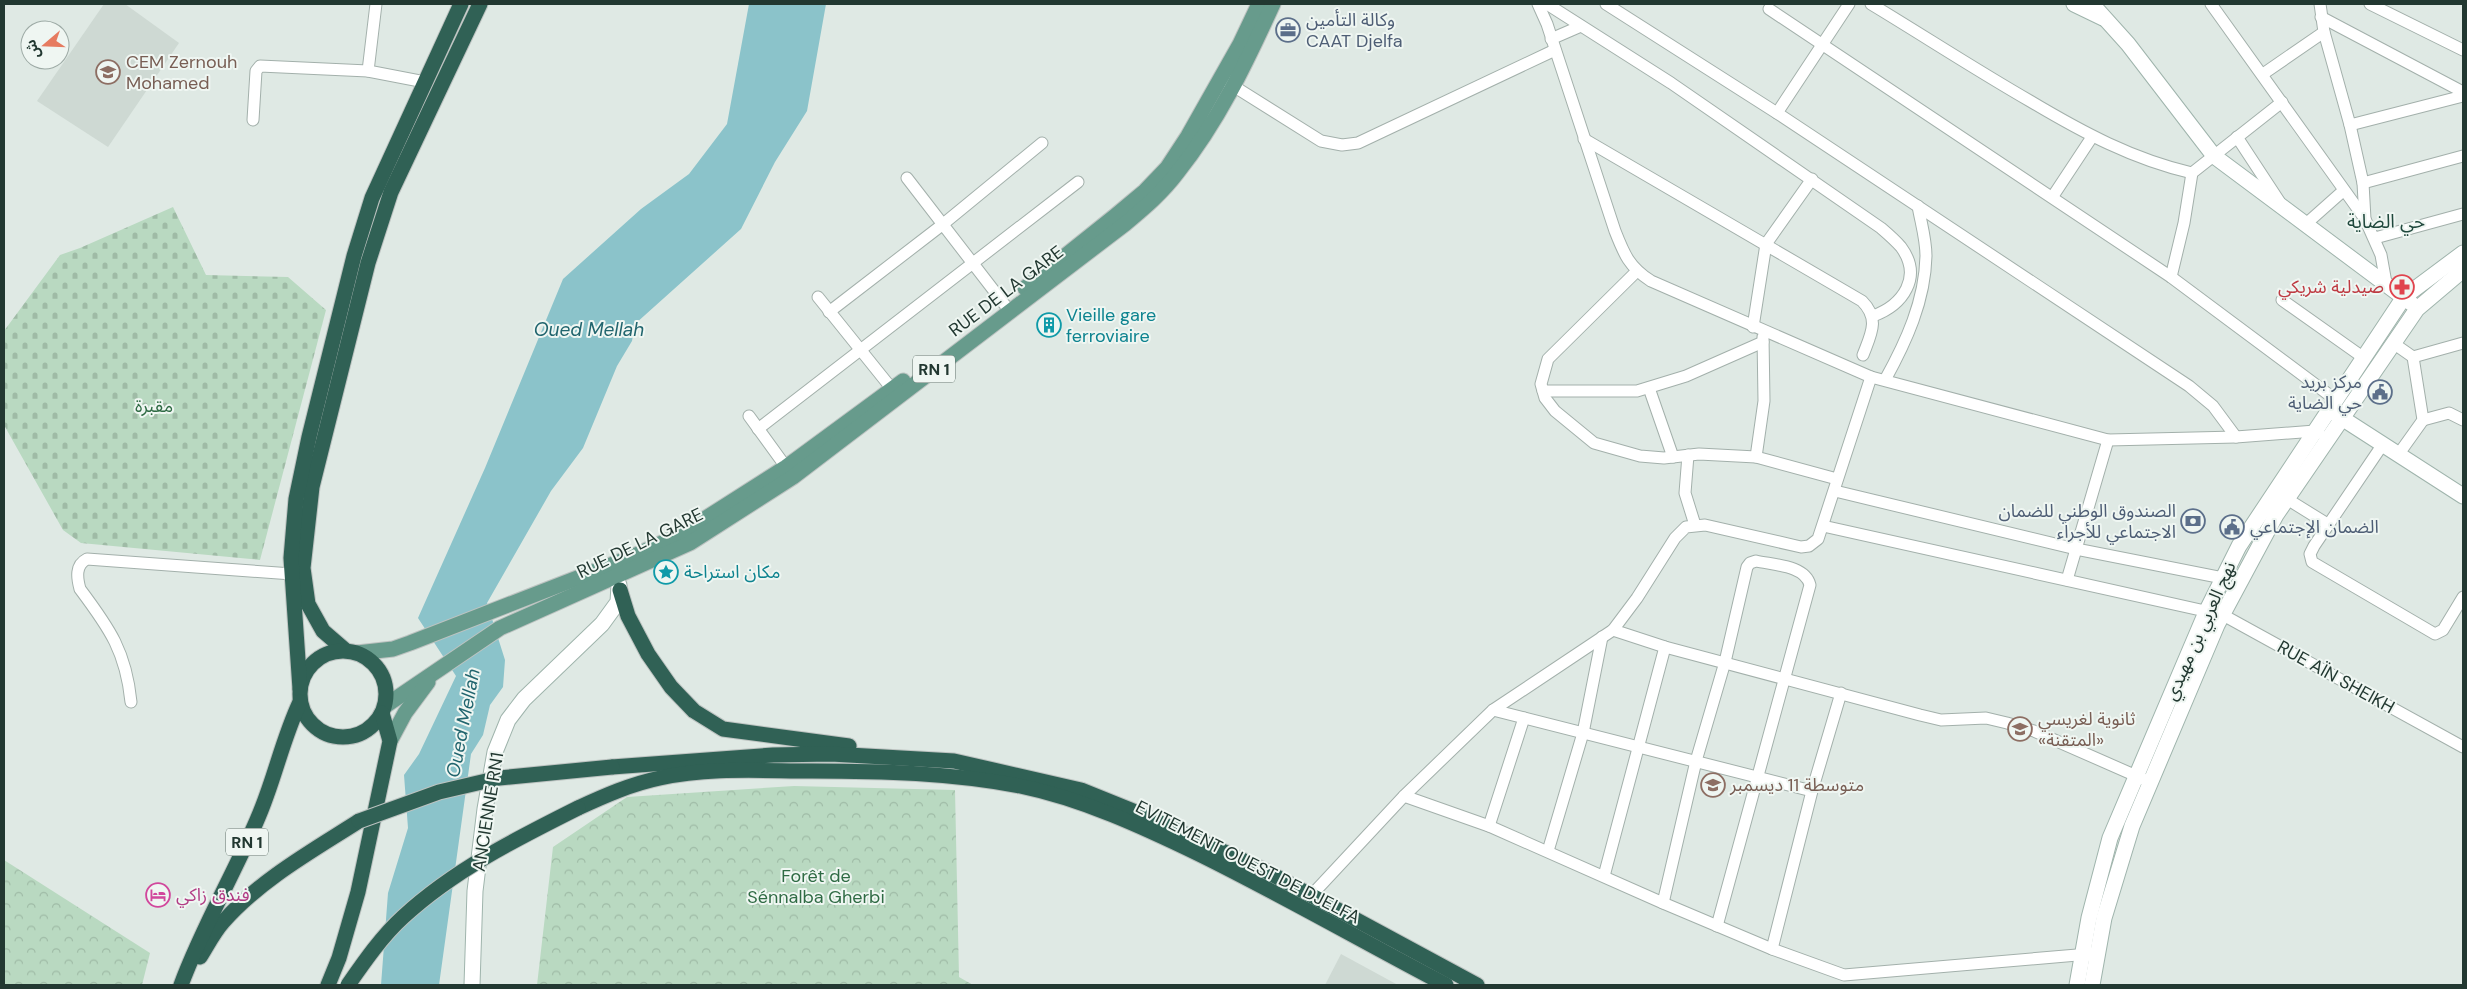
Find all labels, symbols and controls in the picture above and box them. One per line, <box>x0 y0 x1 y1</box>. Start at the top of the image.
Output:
place label: وكالة التأمين CAAT Djelfa <box>1306 8 1403 53</box>
office icon: وكالة التأمين CAAT Djelfa <box>1275 17 1301 43</box>
north arrow <box>20 20 70 70</box>
text: ش <box>21 37 44 61</box>
place label: CEM Zernouh Mohamed <box>126 50 237 95</box>
school or university icon: CEM Zernouh Mohamed <box>95 59 121 85</box>
district label: حي الضاية <box>2347 209 2425 236</box>
street label: RUE DE LA GARE <box>944 240 1068 342</box>
pharmacy icon: صيدلية شريكي <box>2389 274 2415 300</box>
place label: صيدلية شريكي <box>2278 275 2384 300</box>
place label: Vieille gare ferroviaire <box>1066 303 1156 348</box>
building icon: Vieille gare ferroviaire <box>1036 312 1062 338</box>
water label: Oued Mellah <box>534 317 644 342</box>
road number: RN 1 <box>913 356 955 382</box>
place label: مركز بريد حي الضاية <box>2288 370 2362 416</box>
public building icon: مركز بريد حي الضاية <box>2367 379 2393 405</box>
park label: مقبرة <box>135 394 173 418</box>
place label: الصندوق الوطني للضمان الاجتماعي للأجراء <box>1998 499 2176 545</box>
street label: RUE DE LA GARE <box>573 502 707 584</box>
bank icon: الصندوق الوطني للضمان الاجتماعي للأجراء <box>2180 508 2206 534</box>
public building icon: الضمان الإجتماعي <box>2219 514 2245 540</box>
place label: الضمان الإجتماعي <box>2250 515 2379 540</box>
street label: نهج العربي بن مهيدي <box>2159 558 2242 705</box>
place icon: مكان استراحة <box>653 559 679 585</box>
place label: مكان استراحة <box>684 560 780 584</box>
street label: RUE AÏN SHEIKH <box>2273 635 2399 719</box>
water label: Oued Mellah <box>440 666 486 780</box>
place label: ثانوية لغريسي «المتقنة» <box>2038 707 2135 752</box>
school or university icon: ثانوية لغريسي «المتقنة» <box>2007 716 2033 742</box>
street label: ANCIENNE RN1 <box>467 751 509 873</box>
school or university icon: متوسطة 11 ديسمبر <box>1700 772 1726 798</box>
place label: متوسطة 11 ديسمبر <box>1729 773 1864 797</box>
street label: EVITEMENT OUEST DE DJELFA <box>1132 795 1364 929</box>
road number: RN 1 <box>226 829 268 856</box>
park label: Forêt de Sénnalba Gherbi <box>747 864 885 909</box>
hotel icon: فندق زاكي <box>145 882 171 908</box>
place label: فندق زاكي <box>176 883 250 908</box>

